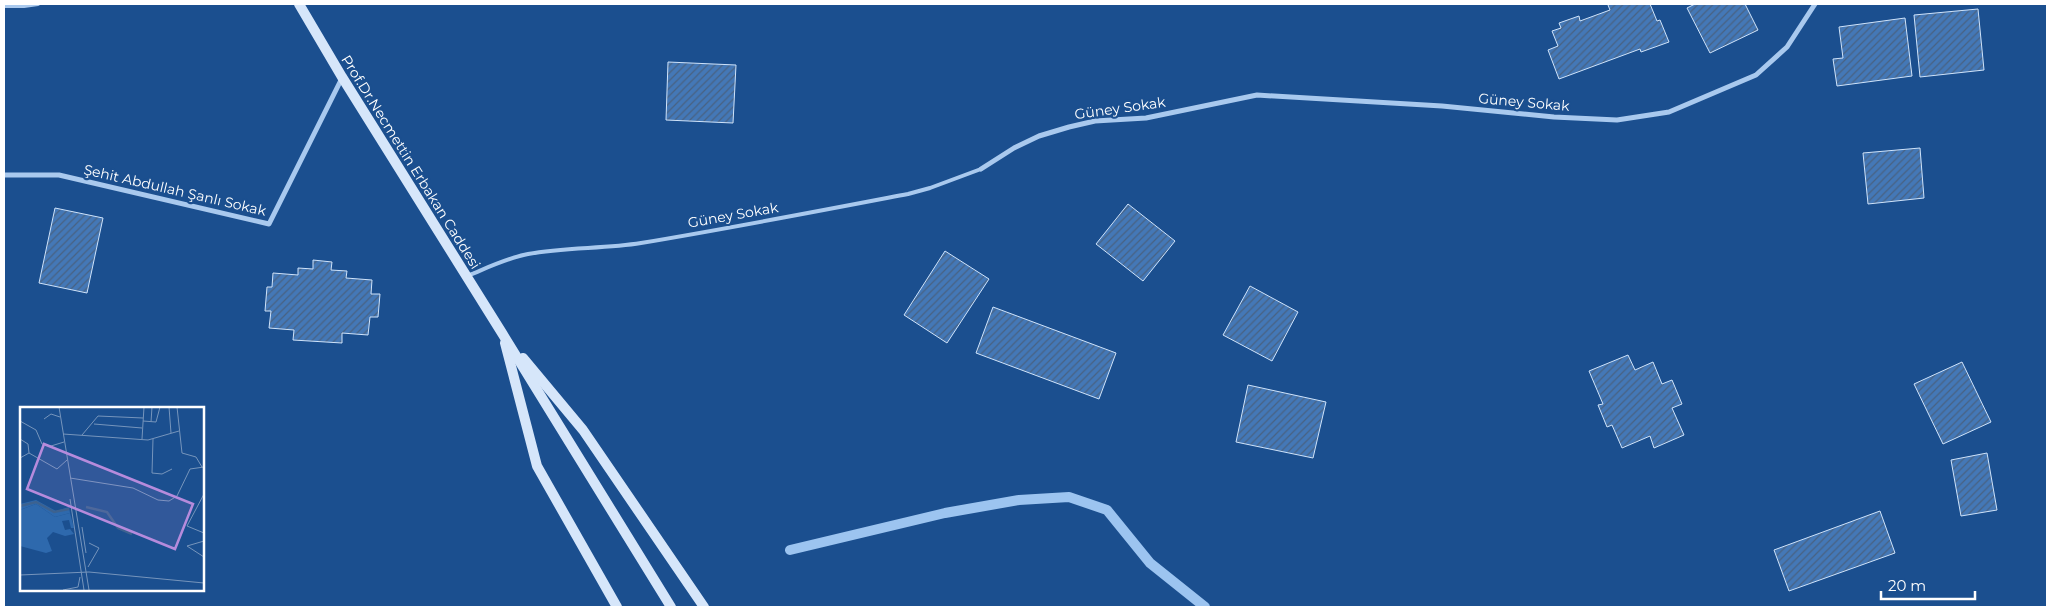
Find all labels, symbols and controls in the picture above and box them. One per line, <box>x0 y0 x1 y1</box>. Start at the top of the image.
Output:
street label: Prof.Dr.Necmettin Erbakan Caddesi <box>337 52 485 272</box>
street label: Güney Sokak <box>1478 89 1571 115</box>
street label: Güney Sokak <box>1073 93 1167 123</box>
street label: Şehit Abdullah Şanlı Sokak <box>82 160 269 220</box>
street label: Güney Sokak <box>686 198 780 232</box>
inset map <box>20 407 204 591</box>
scale bar <box>1881 568 1975 600</box>
text: 20 m <box>1888 576 1926 595</box>

